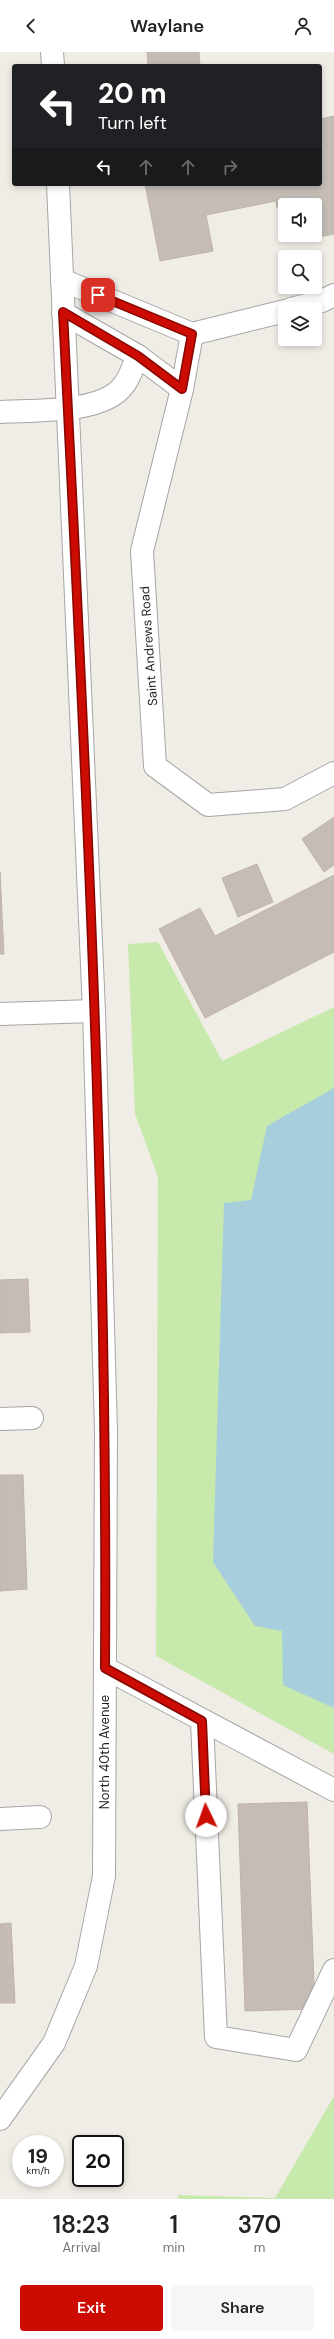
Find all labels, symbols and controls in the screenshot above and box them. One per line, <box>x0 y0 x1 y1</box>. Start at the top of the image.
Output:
text: Waylane <box>130 14 204 38</box>
icon: back <box>20 15 42 37</box>
icon: person <box>292 15 314 37</box>
text: 20 m <box>98 75 167 112</box>
icon: left <box>32 80 84 132</box>
text: Turn left <box>98 111 167 135</box>
icon: left <box>93 156 115 178</box>
icon: ahead <box>135 156 157 178</box>
icon: ahead <box>177 156 199 178</box>
icon: right <box>219 156 241 178</box>
map controls <box>278 198 322 346</box>
button: sound <box>278 198 322 242</box>
button: search <box>278 250 322 294</box>
pin <box>81 278 115 312</box>
icon: arrive <box>87 284 109 306</box>
button: layers <box>278 302 322 346</box>
street label: Saint Andrews Road <box>136 586 161 706</box>
street label: North 40th Avenue <box>96 1695 113 1809</box>
position arrow <box>185 1795 227 1837</box>
speed limit sign: 20 <box>72 2135 124 2187</box>
text: 19 <box>28 2143 48 2169</box>
text: km/h <box>26 2164 50 2177</box>
text: 18:23 <box>53 2209 110 2240</box>
text: 1 <box>170 2209 178 2240</box>
text: 370 <box>238 2209 281 2240</box>
text: Arrival <box>62 2239 100 2256</box>
text: min <box>163 2239 185 2256</box>
text: m <box>254 2239 265 2256</box>
button: Exit <box>20 2285 163 2331</box>
button: Share <box>171 2285 314 2331</box>

